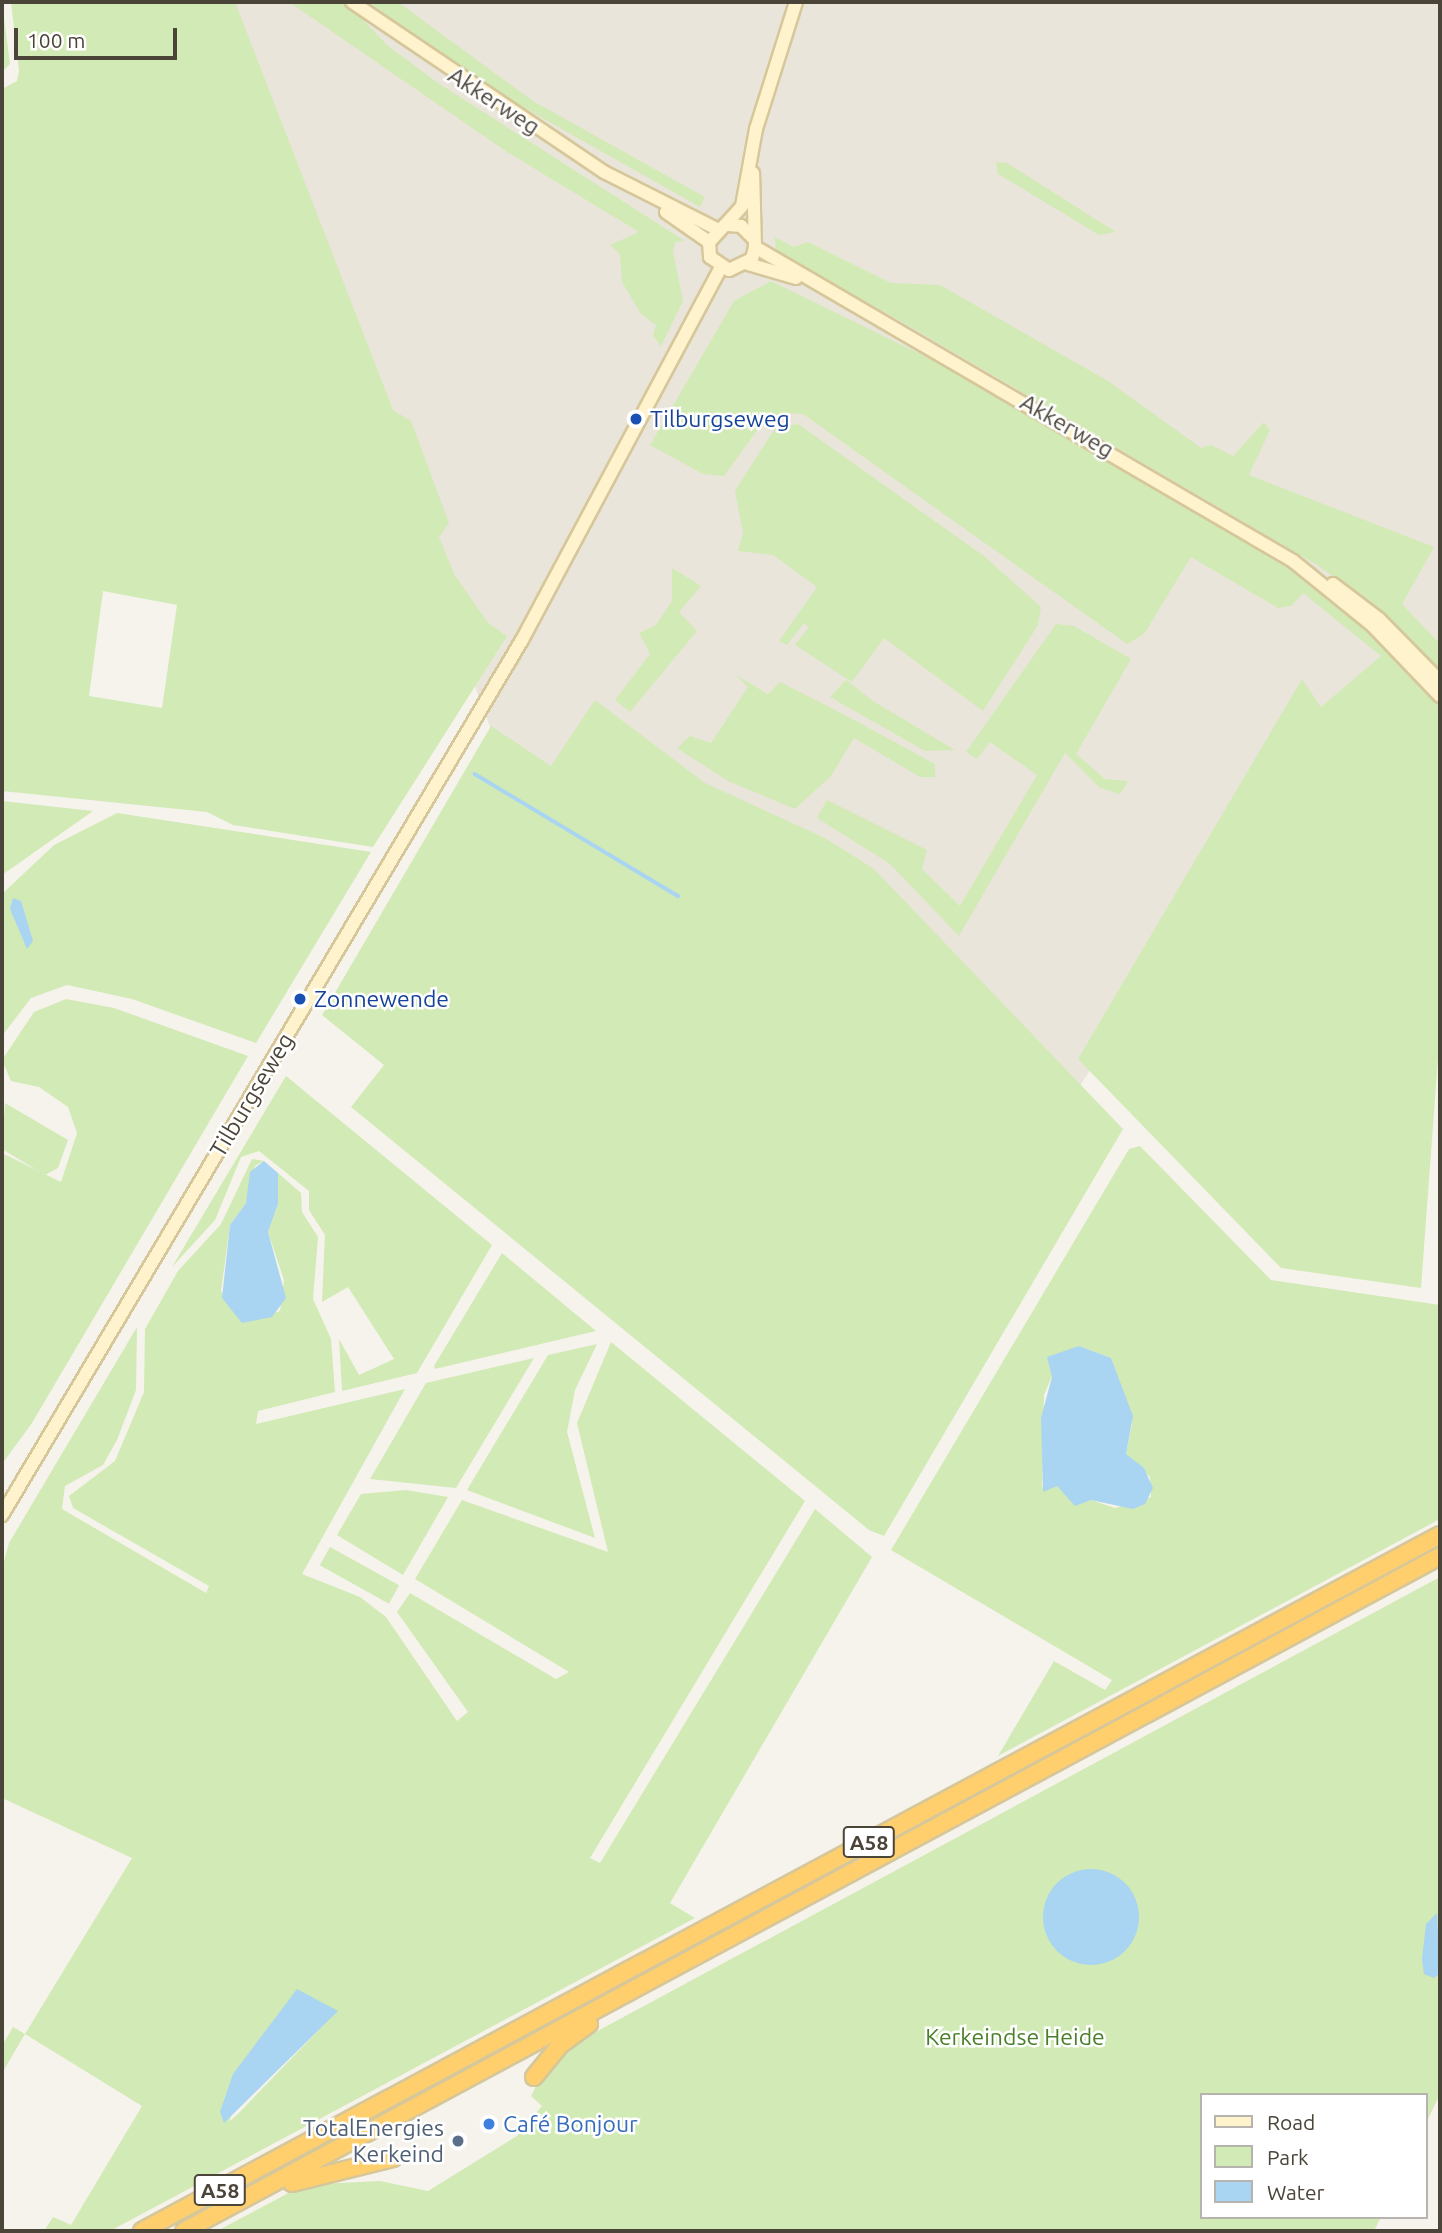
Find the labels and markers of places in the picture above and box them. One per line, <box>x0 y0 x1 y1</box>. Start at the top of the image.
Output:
place label: Tilburgseweg <box>650 405 790 433</box>
marker: Tilburgseweg <box>628 411 644 427</box>
place label: Zonnewende <box>314 985 449 1013</box>
marker: Zonnewende <box>292 991 308 1007</box>
place label: Café Bonjour <box>503 2110 638 2138</box>
place label: TotalEnergies Kerkeind <box>303 2114 444 2168</box>
marker: Café Bonjour <box>481 2116 497 2132</box>
marker: TotalEnergies Kerkeind <box>450 2133 466 2149</box>

